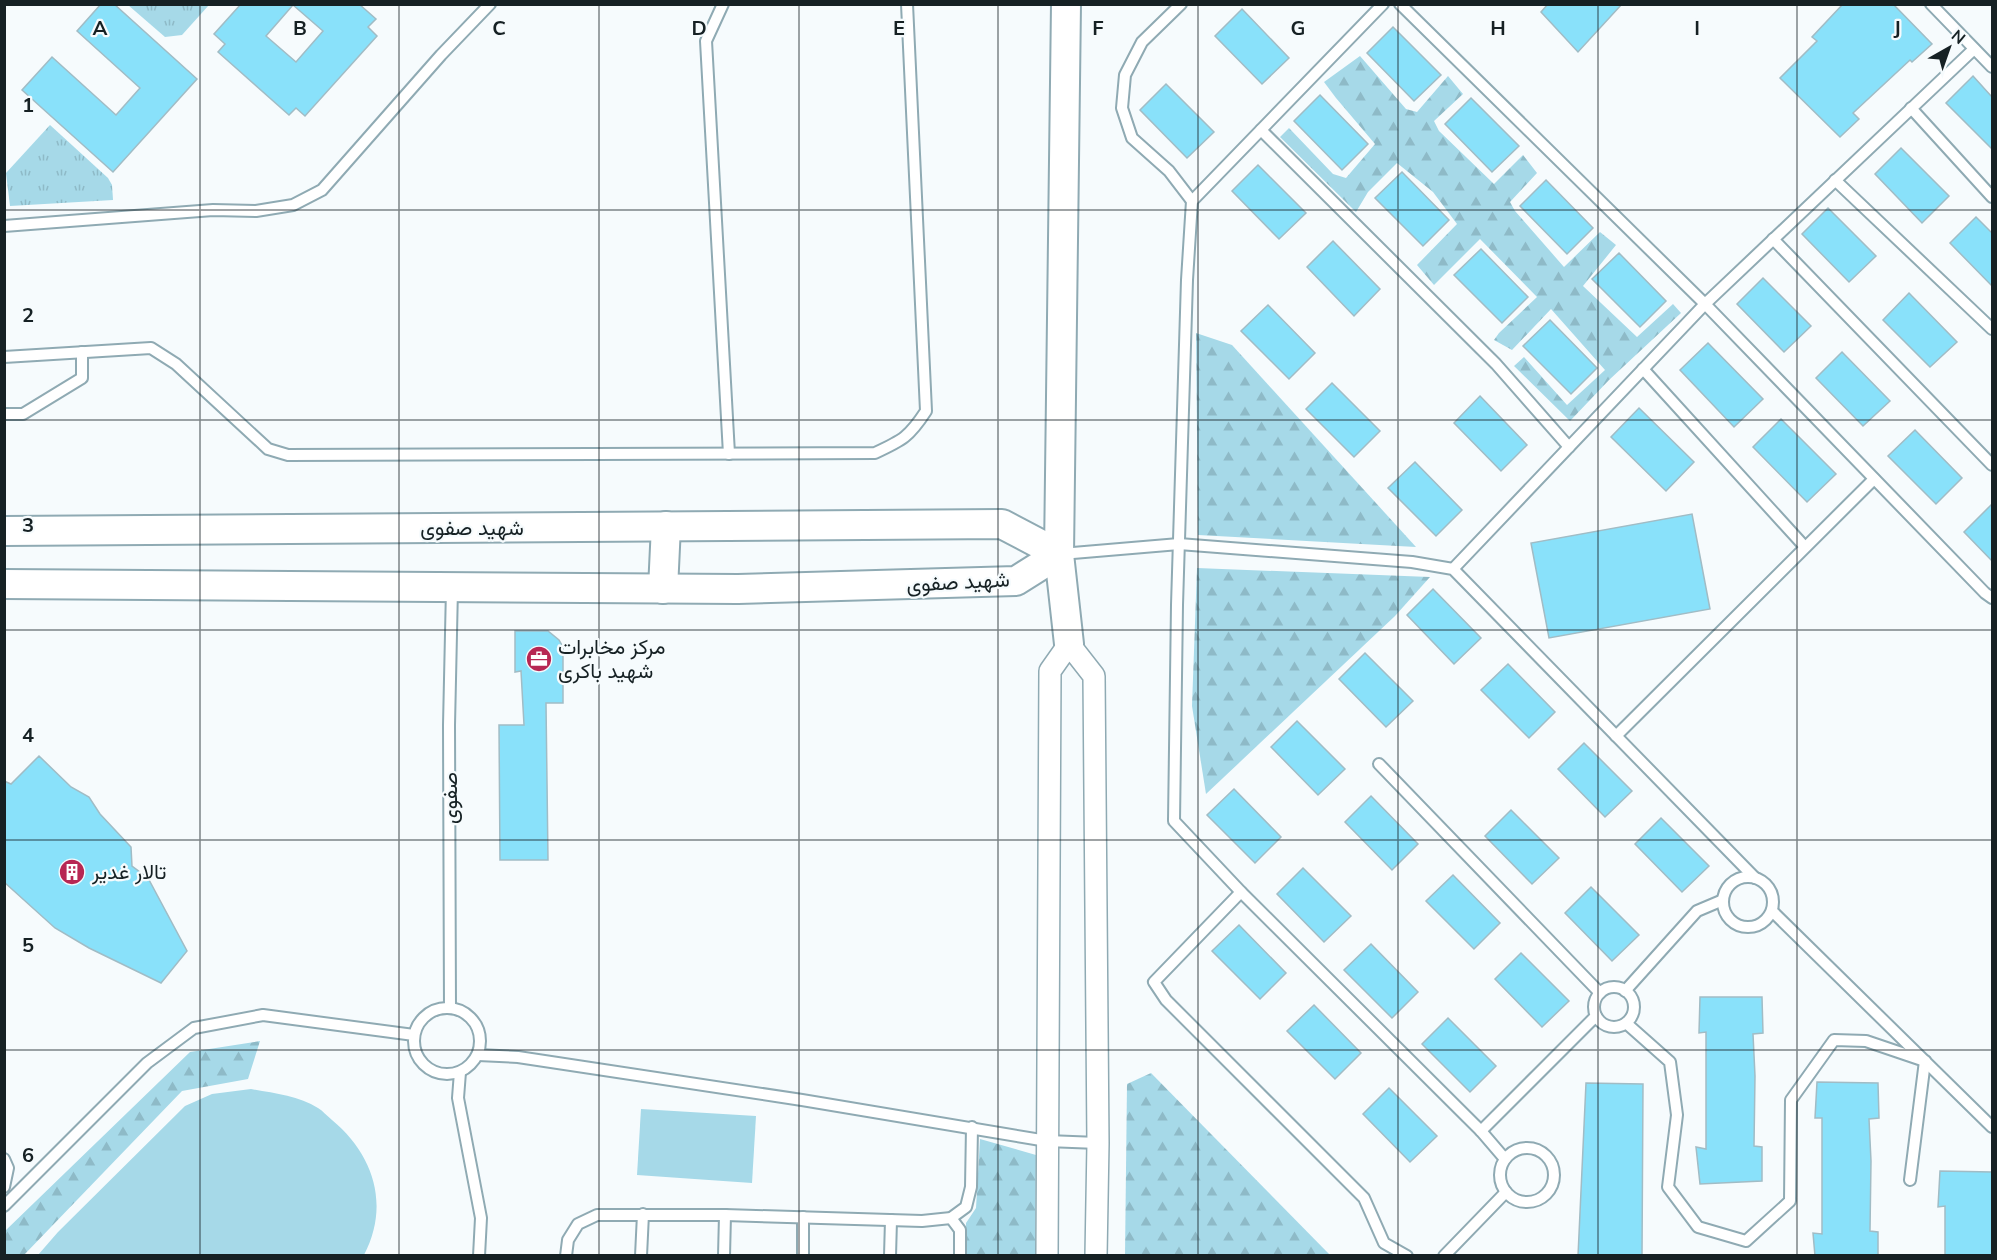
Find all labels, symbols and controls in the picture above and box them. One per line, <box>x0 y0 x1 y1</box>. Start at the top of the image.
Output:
text: A <box>93 15 108 40</box>
text: B <box>293 15 307 40</box>
text: C <box>492 15 506 40</box>
text: D <box>691 15 707 40</box>
text: E <box>893 15 905 40</box>
text: F <box>1092 15 1104 40</box>
text: G <box>1291 15 1305 40</box>
text: H <box>1490 15 1506 40</box>
text: I <box>1694 15 1700 40</box>
text: J <box>1893 15 1901 40</box>
north arrow <box>1919 18 1979 78</box>
text: N <box>1948 25 1970 48</box>
text: 1 <box>22 92 34 117</box>
text: 2 <box>22 302 34 327</box>
text: 3 <box>22 512 34 537</box>
street label: شهید صفوی <box>420 514 524 541</box>
street label: شهید صفوی <box>906 565 1010 598</box>
place label: مرکز مخابرات شهید باکری <box>558 633 665 684</box>
office icon: مرکز مخابرات شهید باکری <box>524 644 554 674</box>
text: 4 <box>22 722 34 747</box>
street label: صفوی <box>436 772 463 824</box>
building icon: تالار غدیر <box>57 857 87 887</box>
place label: تالار غدیر <box>91 858 167 885</box>
text: 5 <box>22 932 34 957</box>
text: 6 <box>22 1142 34 1167</box>

